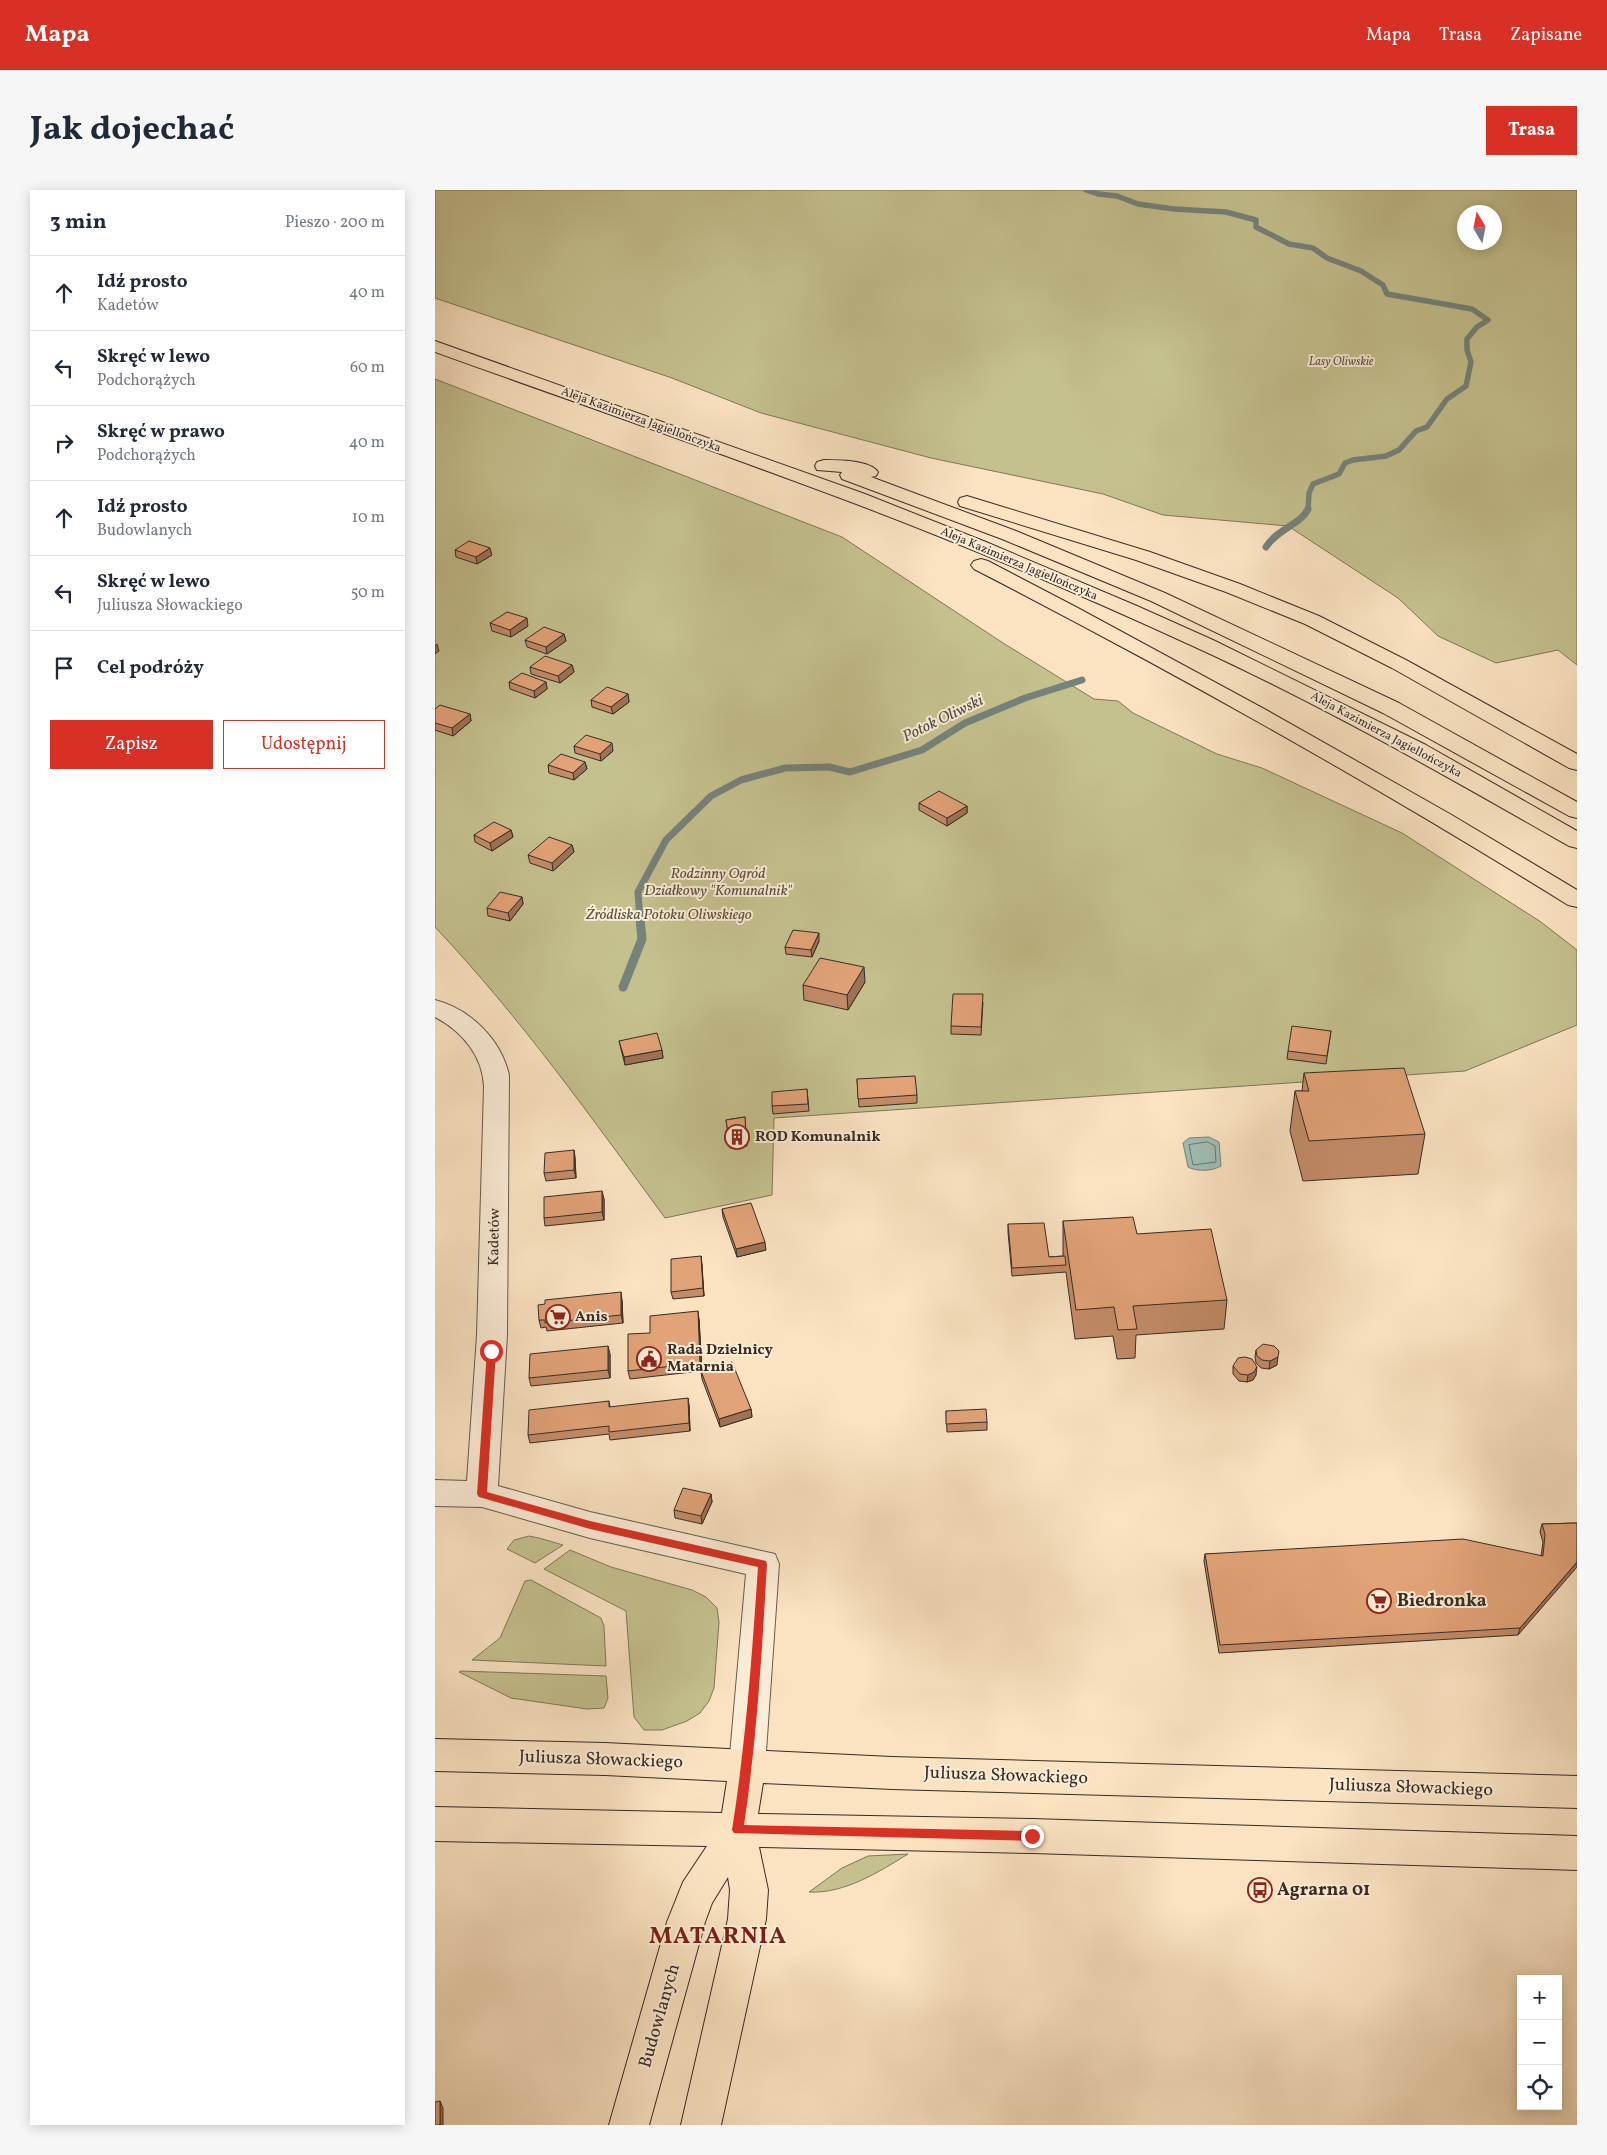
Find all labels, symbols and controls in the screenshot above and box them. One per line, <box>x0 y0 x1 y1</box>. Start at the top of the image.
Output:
text: Mapa <box>25 18 90 52</box>
text: Mapa <box>1366 23 1411 48</box>
text: Trasa <box>1439 23 1482 48</box>
text: Zapisane <box>1510 23 1582 48</box>
text: Jak dojechać <box>30 106 234 154</box>
button: Trasa <box>1486 106 1577 155</box>
north arrow <box>1457 205 1502 250</box>
text: 3 min <box>50 208 106 237</box>
text: Pieszo · 200 m <box>285 212 385 234</box>
text: Idź prosto <box>97 269 188 295</box>
icon: ahead <box>50 279 78 307</box>
text: 40 m <box>349 282 385 304</box>
text: Kadetów <box>97 295 159 317</box>
text: Skręć w lewo <box>97 344 210 370</box>
icon: left <box>50 354 78 382</box>
park label: Lasy Oliwskie <box>1309 354 1374 370</box>
text: 60 m <box>350 357 385 379</box>
text: Podchorążych <box>97 370 196 392</box>
street label: Aleja Kazimierza Jagiellończyka <box>559 384 723 456</box>
text: Skręć w prawo <box>97 419 225 445</box>
icon: right <box>50 429 78 457</box>
text: 40 m <box>349 432 385 454</box>
text: Podchorążych <box>97 445 196 467</box>
text: Idź prosto <box>97 494 188 520</box>
icon: ahead <box>50 504 78 532</box>
text: 10 m <box>352 507 385 529</box>
text: Budowlanych <box>97 520 192 542</box>
street label: Aleja Kazimierza Jagiellończyka <box>938 524 1100 604</box>
text: Skręć w lewo <box>97 569 210 595</box>
icon: left <box>50 579 78 607</box>
text: 50 m <box>351 582 385 604</box>
text: Juliusza Słowackiego <box>97 595 243 617</box>
icon: arrive <box>50 654 78 682</box>
text: Cel podróży <box>97 655 204 681</box>
street label: Aleja Kazimierza Jagiellończyka <box>1308 688 1464 782</box>
water label: Potok Oliwski <box>899 690 988 748</box>
button: Zapisz <box>50 720 213 769</box>
button: Udostępnij <box>223 720 385 769</box>
park label: Rodzinny Ogród Działkowy "Komunalnik" <box>644 864 793 902</box>
park label: Źródliska Potoku Oliwskiego <box>585 905 752 926</box>
building icon: ROD Komunalnik <box>724 1124 750 1150</box>
place label: ROD Komunalnik <box>755 1127 880 1148</box>
street label: Kadetów <box>484 1208 506 1266</box>
supermarket icon: Anis <box>545 1304 571 1330</box>
place label: Anis <box>575 1307 608 1328</box>
route start <box>480 1340 503 1363</box>
place label: Rada Dzielnicy Matarnia <box>667 1340 773 1378</box>
public building icon: Rada Dzielnicy Matarnia <box>636 1346 662 1372</box>
supermarket icon: Biedronka <box>1366 1588 1392 1614</box>
place label: Biedronka <box>1397 1589 1487 1614</box>
street label: Juliusza Słowackiego <box>519 1745 683 1775</box>
street label: Juliusza Słowackiego <box>924 1761 1088 1791</box>
street label: Juliusza Słowackiego <box>1329 1773 1493 1803</box>
route end <box>1021 1825 1044 1848</box>
bus stop icon: Agrarna 01 <box>1247 1877 1273 1903</box>
place label: Agrarna 01 <box>1277 1878 1370 1903</box>
district label: MATARNIA <box>649 1920 787 1954</box>
street label: Budowlanych <box>633 1961 687 2071</box>
map controls <box>1517 1975 1562 2110</box>
button: + <box>1517 1975 1562 2020</box>
button: − <box>1517 2020 1562 2065</box>
button: locate <box>1517 2065 1562 2110</box>

